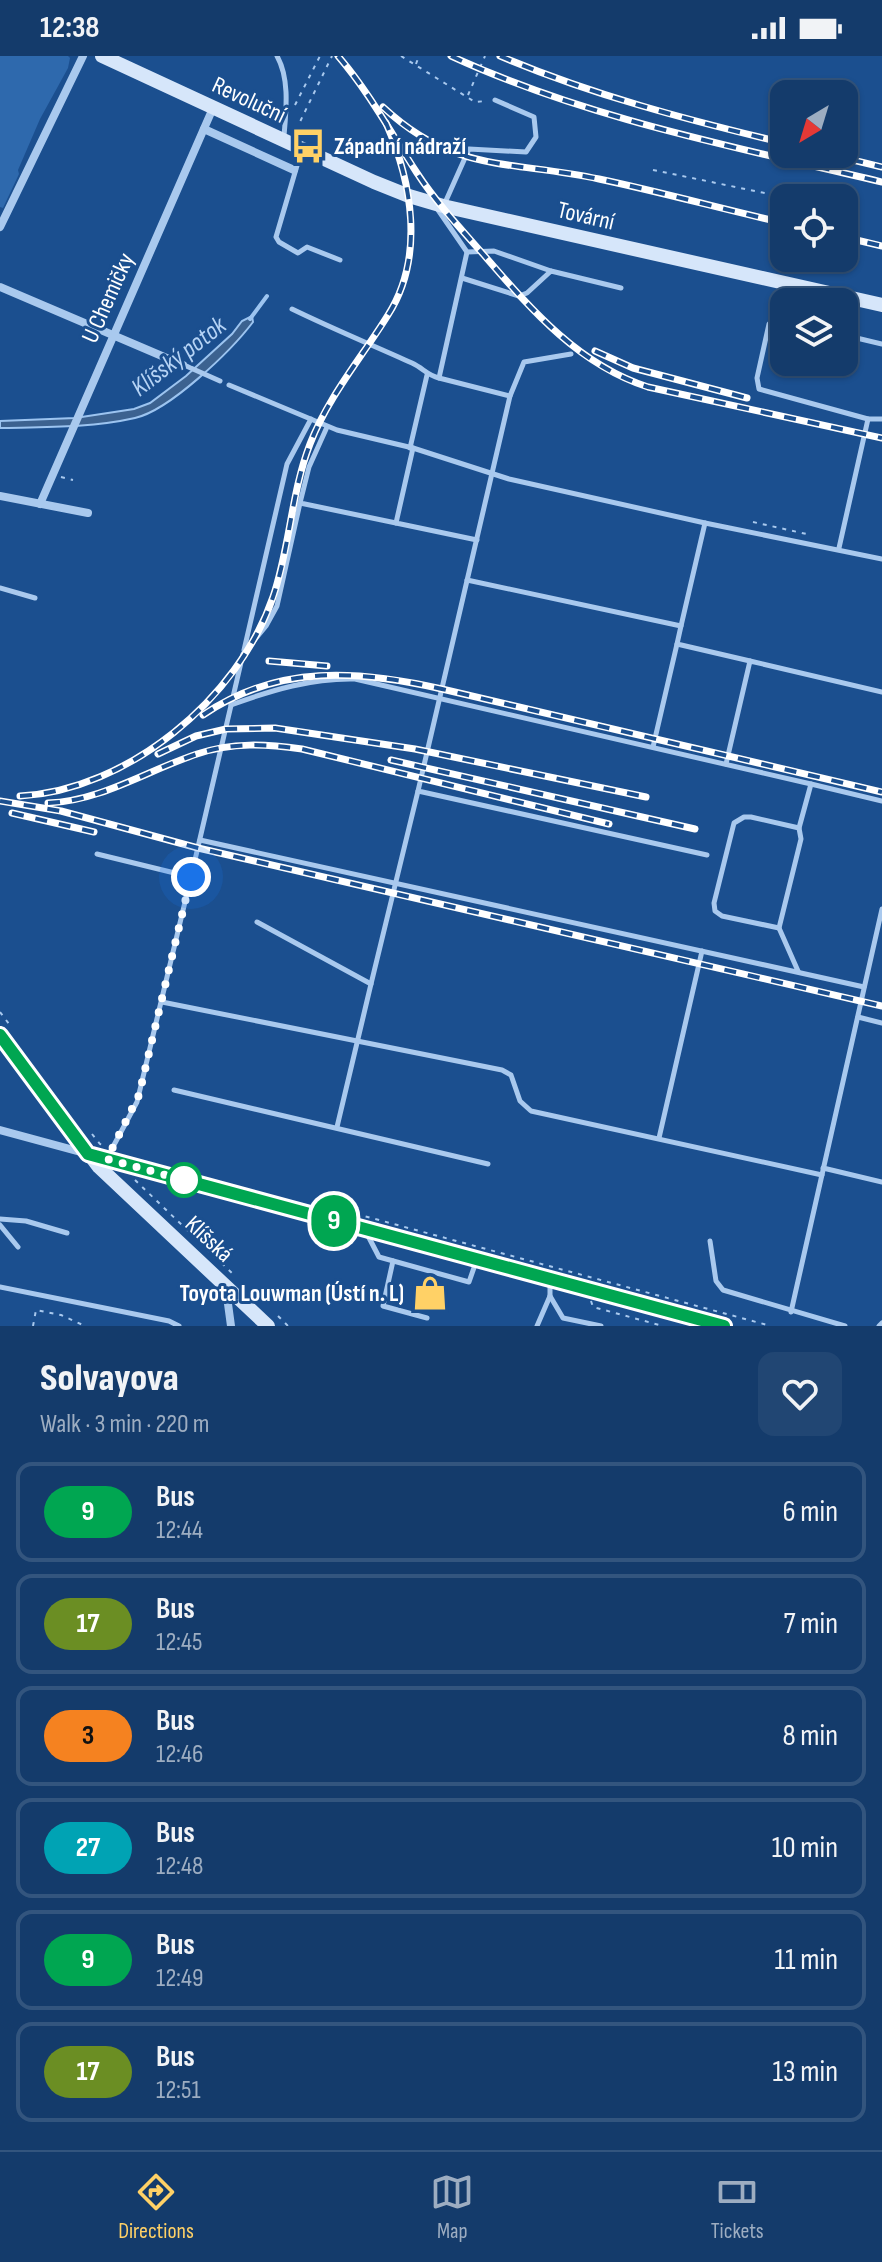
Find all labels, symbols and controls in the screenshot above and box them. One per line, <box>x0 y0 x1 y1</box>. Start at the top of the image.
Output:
text: 12:38 <box>40 10 100 46</box>
street label: Revoluční <box>208 70 291 130</box>
north arrow <box>770 80 858 168</box>
map controls <box>770 80 858 376</box>
bus stop icon: Západní nádraží <box>289 127 327 165</box>
place label: Západní nádraží <box>334 132 466 161</box>
button: locate <box>770 184 858 272</box>
street label: Tovární <box>555 195 618 237</box>
street label: U Chemičky <box>75 249 141 347</box>
button: layers <box>770 288 858 376</box>
water label: Klíšský potok <box>125 310 234 404</box>
your location <box>171 857 211 897</box>
unlabelled marker <box>167 1163 201 1197</box>
line badge: 9 <box>308 1195 360 1247</box>
text: 9 <box>327 1204 341 1237</box>
street label: Klíšská <box>179 1210 239 1268</box>
shop icon: Toyota Louwman (Ústí n. L) <box>411 1274 449 1312</box>
place label: Toyota Louwman (Ústí n. L) <box>179 1279 404 1308</box>
button: heart <box>758 1352 842 1436</box>
text: Solvayova <box>40 1356 179 1401</box>
text: Walk · 3 min · 220 m <box>40 1409 209 1440</box>
text: Bus <box>156 1479 195 1515</box>
text: 6 min <box>782 1494 838 1530</box>
text: 9 <box>81 1495 95 1528</box>
text: 12:44 <box>156 1515 203 1546</box>
text: Bus <box>156 1591 195 1627</box>
text: 7 min <box>784 1606 838 1642</box>
text: 17 <box>77 1607 100 1640</box>
text: 12:45 <box>156 1627 202 1658</box>
text: Bus <box>156 1703 195 1739</box>
text: 8 min <box>782 1718 838 1754</box>
text: 3 <box>82 1719 94 1752</box>
text: 12:46 <box>156 1739 203 1770</box>
text: Bus <box>156 1815 195 1851</box>
text: 10 min <box>772 1830 838 1866</box>
text: 27 <box>76 1831 100 1864</box>
text: 12:48 <box>156 1851 203 1882</box>
text: Bus <box>156 1927 195 1963</box>
text: 11 min <box>775 1942 838 1978</box>
text: 9 <box>81 1943 95 1976</box>
text: 12:49 <box>156 1963 203 1994</box>
text: Bus <box>156 2039 195 2075</box>
text: 13 min <box>772 2054 838 2090</box>
text: 17 <box>77 2055 100 2088</box>
text: 12:51 <box>156 2075 201 2106</box>
tab: Directions <box>118 2170 194 2245</box>
tab: Map <box>430 2170 474 2245</box>
tab: Tickets <box>711 2170 764 2245</box>

